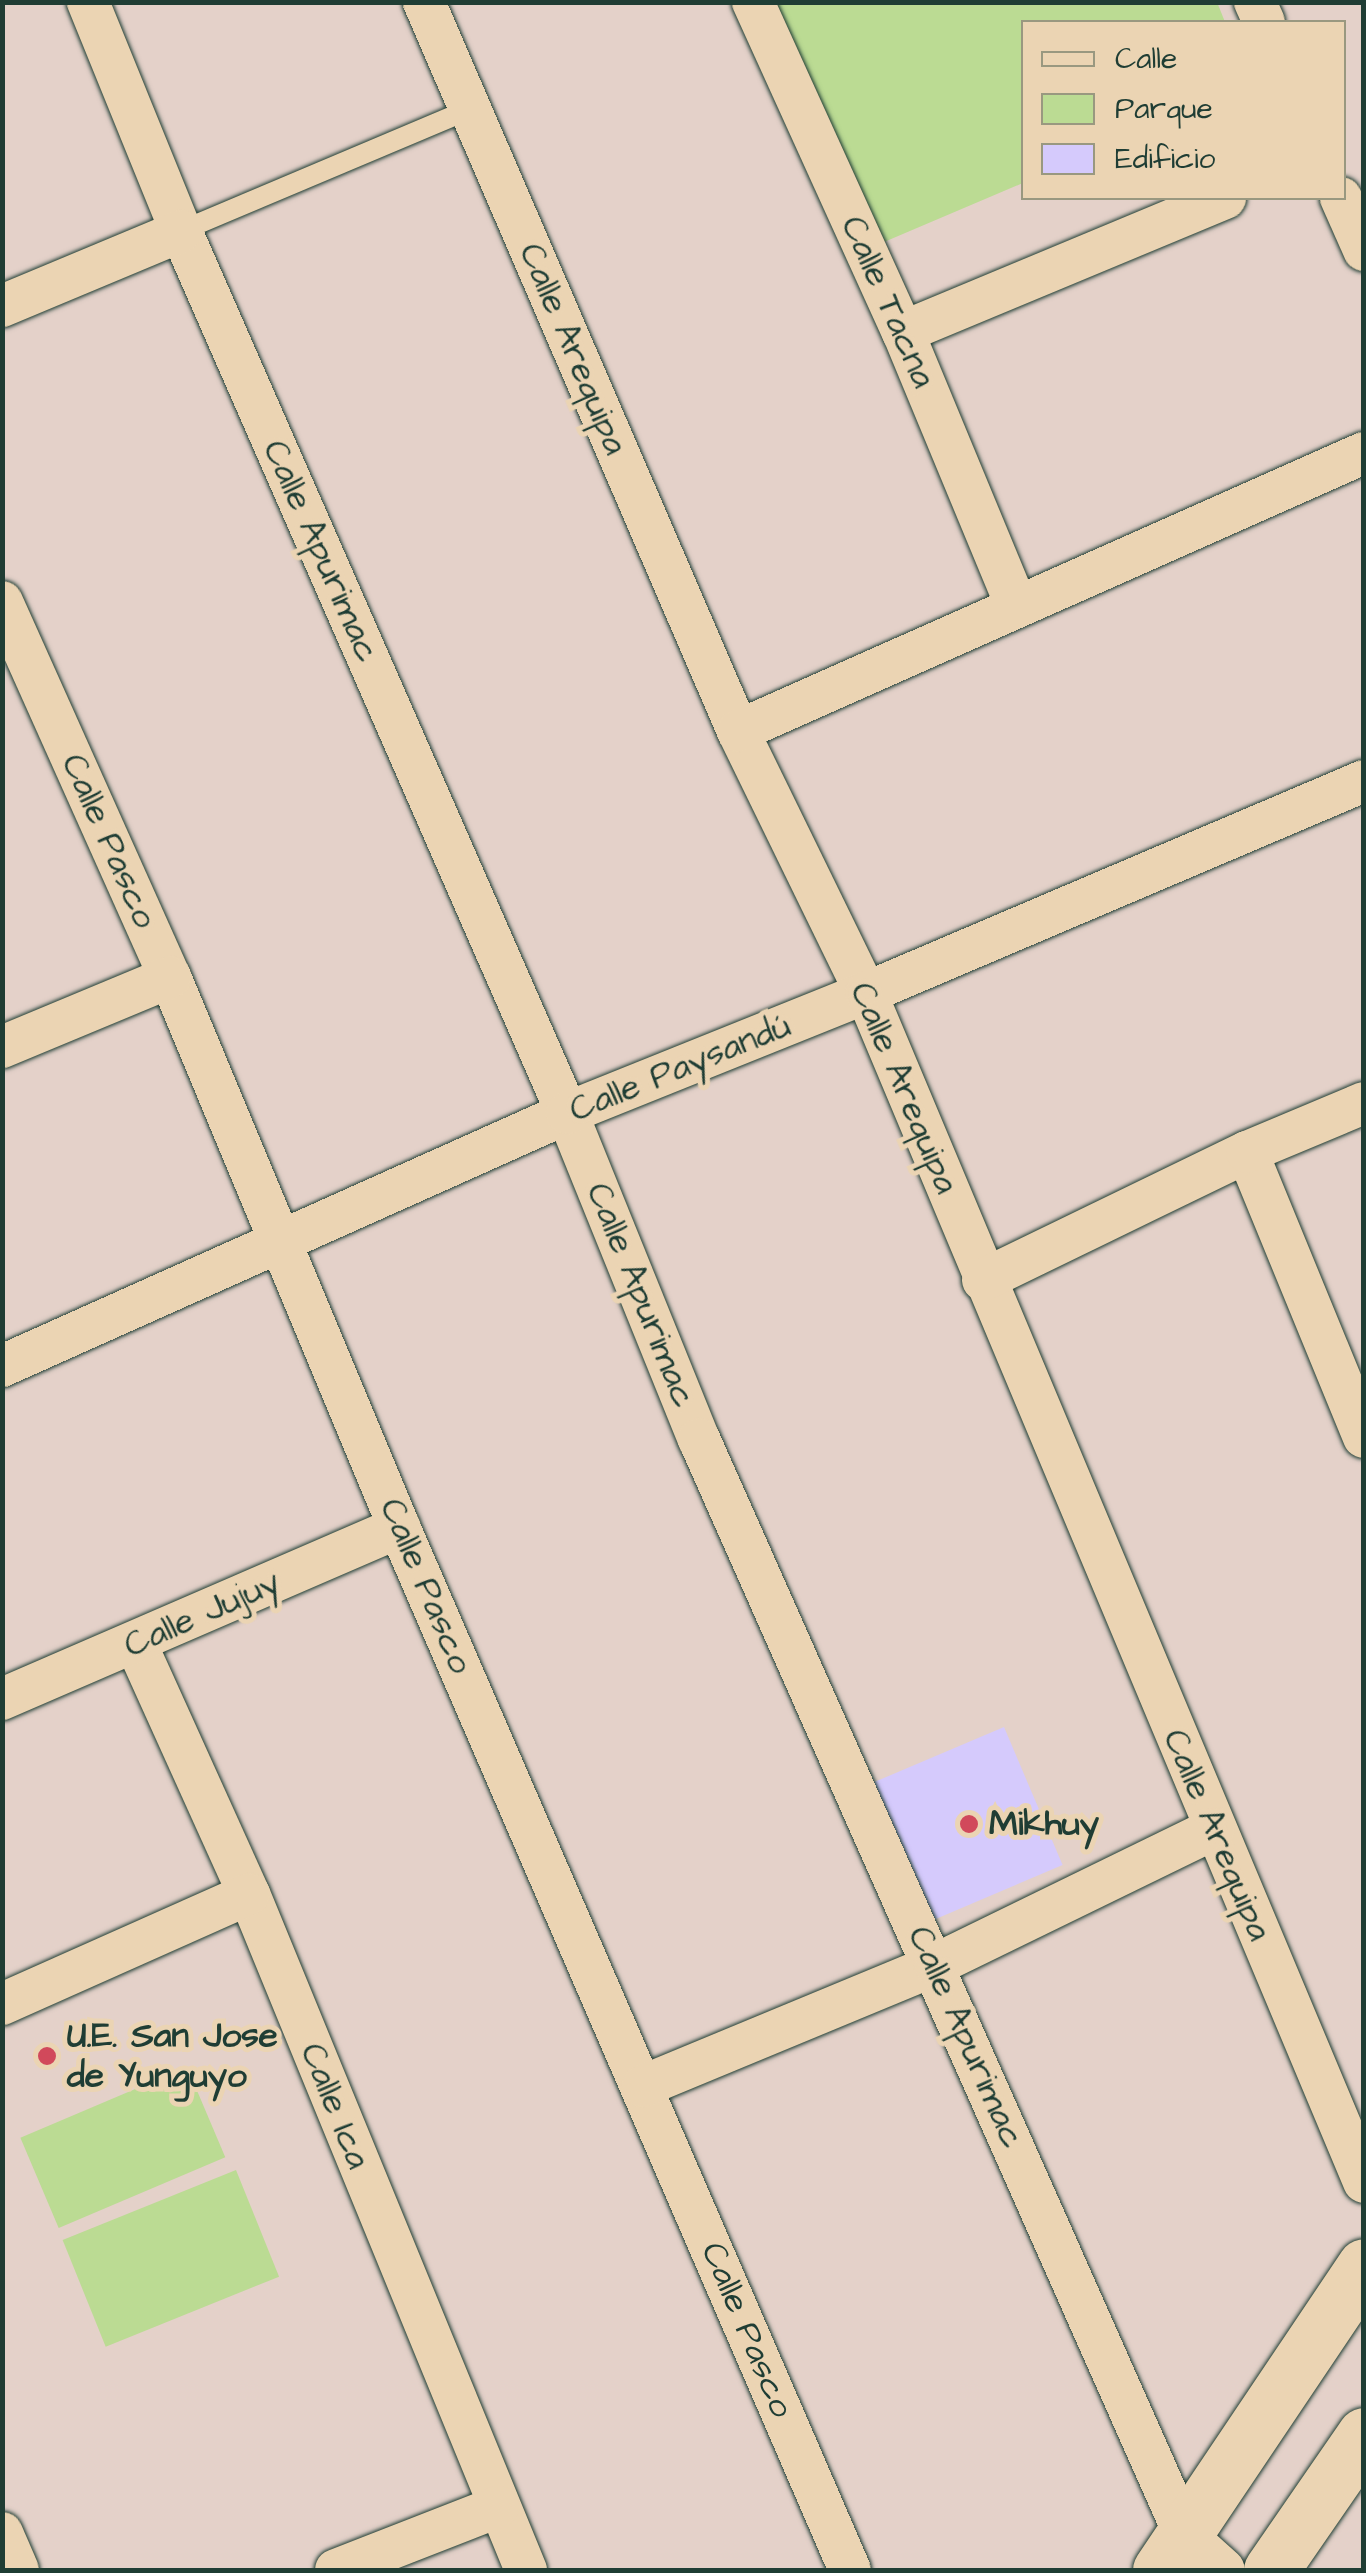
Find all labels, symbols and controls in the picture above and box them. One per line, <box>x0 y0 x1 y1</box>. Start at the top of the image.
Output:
legend <box>1021 20 1346 200</box>
text: Calle <box>1115 38 1177 80</box>
text: Parque <box>1115 88 1213 130</box>
text: Edificio <box>1115 138 1215 180</box>
street label: Calle Tacna <box>831 210 945 394</box>
street label: Calle Arequipa <box>510 237 636 461</box>
street label: Calle Apurimac <box>253 434 389 668</box>
street label: Calle Pasco <box>52 747 166 935</box>
street label: Calle Arequipa <box>841 976 967 1200</box>
street label: Calle Paysandú <box>563 1005 797 1131</box>
street label: Calle Apurimac <box>577 1177 705 1413</box>
street label: Calle Pasco <box>370 1492 482 1680</box>
street label: Calle Jujuy <box>118 1561 286 1667</box>
street label: Calle Arequipa <box>1154 1723 1280 1947</box>
place label: Mikhuy <box>989 1803 1099 1845</box>
marker: Mikhuy <box>958 1813 980 1835</box>
street label: Calle Apurimac <box>898 1920 1034 2154</box>
place label: U.E. San Jose de Yunguyo <box>67 2015 278 2097</box>
street label: Calle Ica <box>291 2037 379 2175</box>
marker: U.E. San Jose de Yunguyo <box>36 2045 58 2067</box>
street label: Calle Pasco <box>691 2236 803 2424</box>

